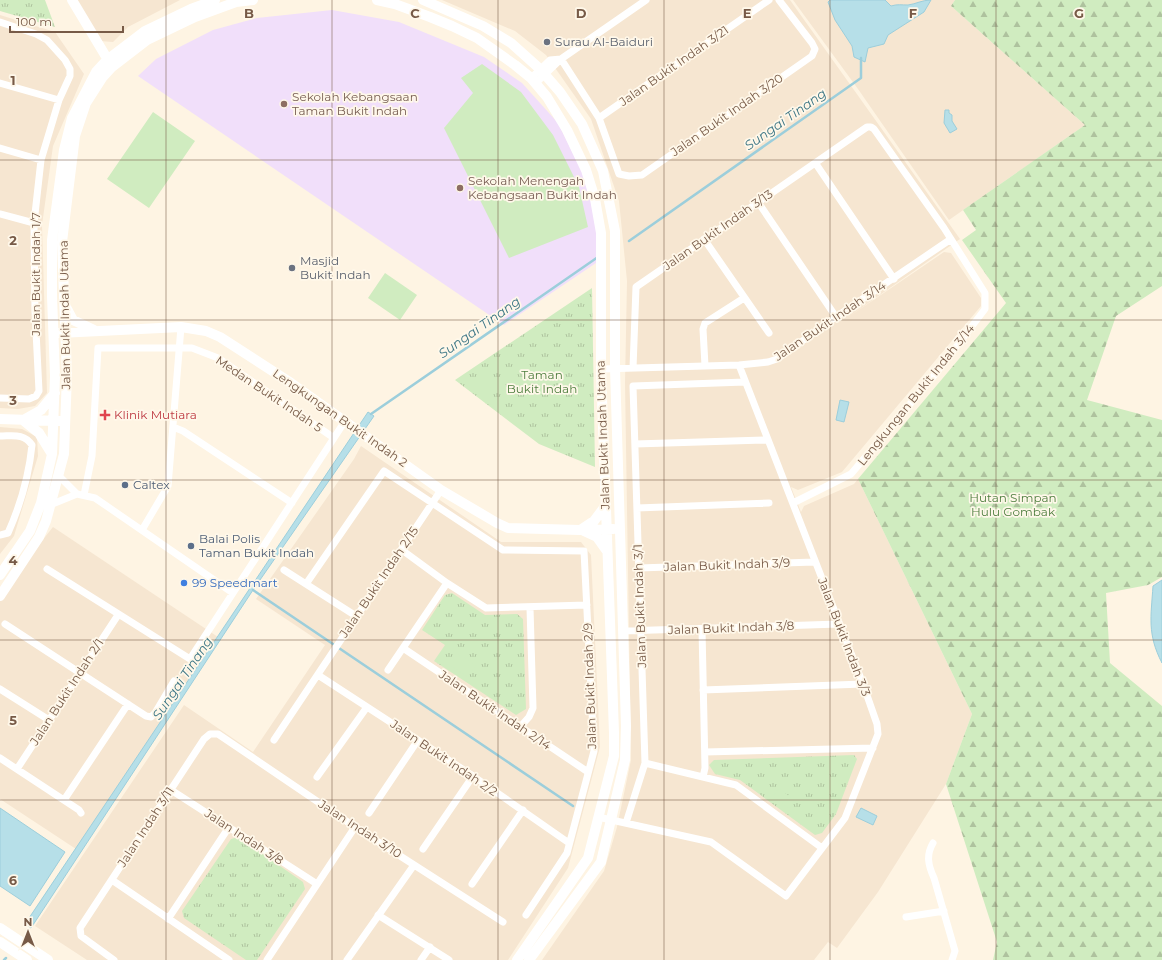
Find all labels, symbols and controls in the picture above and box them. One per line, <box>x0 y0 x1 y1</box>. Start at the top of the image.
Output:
text: B <box>244 5 254 21</box>
text: C <box>410 5 420 21</box>
text: D <box>576 5 587 21</box>
text: E <box>743 5 752 21</box>
text: F <box>909 5 917 21</box>
text: G <box>1074 5 1084 21</box>
scale bar <box>10 8 123 34</box>
text: 100 m <box>16 14 52 29</box>
street label: Jalan Bukit Indah 3/21 <box>615 22 731 110</box>
place label: Surau Al-Baiduri <box>555 34 653 49</box>
marker: Surau Al-Baiduri <box>542 37 552 47</box>
street label: Jalan Bukit Indah 3/20 <box>667 70 786 160</box>
text: 1 <box>10 72 16 88</box>
water label: Sungai Tinang <box>741 85 829 153</box>
place label: Sekolah Kebangsaan Taman Bukit Indah <box>292 89 418 118</box>
marker: Sekolah Kebangsaan Taman Bukit Indah <box>279 99 289 109</box>
place label: Sekolah Menengah Kebangsaan Bukit Indah <box>468 173 617 202</box>
marker: Sekolah Menengah Kebangsaan Bukit Indah <box>455 183 465 193</box>
street label: Jalan Bukit Indah 3/13 <box>659 186 776 274</box>
street label: Jalan Bukit Indah 1/7 <box>28 212 43 337</box>
text: 2 <box>9 232 17 248</box>
street label: Jalan Bukit Indah Utama <box>56 240 73 391</box>
place label: Masjid Bukit Indah <box>300 253 371 282</box>
marker: Masjid Bukit Indah <box>287 263 297 273</box>
street label: Jalan Bukit Indah 3/14 <box>770 278 889 364</box>
water label: Sungai Tinang <box>435 293 523 361</box>
street label: Lengkungan Bukit Indah 3/14 <box>854 321 977 468</box>
street label: Medan Bukit Indah 5 <box>213 352 326 435</box>
street label: Jalan Bukit Indah Utama <box>592 360 613 511</box>
street label: Lengkungan Bukit Indah 2 <box>270 365 411 470</box>
park label: Taman Bukit Indah <box>507 367 577 396</box>
text: 3 <box>8 392 17 408</box>
place label: Klinik Mutiara <box>114 407 197 422</box>
marker: Klinik Mutiara <box>99 409 111 421</box>
place label: Caltex <box>133 477 170 492</box>
marker: Caltex <box>120 480 130 490</box>
park label: Hutan Simpan Hulu Gombak <box>969 490 1057 519</box>
street label: Jalan Bukit Indah 2/15 <box>335 523 421 641</box>
place label: Balai Polis Taman Bukit Indah <box>199 531 314 560</box>
marker: Balai Polis Taman Bukit Indah <box>186 541 196 551</box>
street label: Jalan Bukit Indah 3/1 <box>630 544 649 669</box>
text: 4 <box>9 552 18 568</box>
street label: Jalan Bukit Indah 3/9 <box>663 555 790 574</box>
street label: Jalan Bukit Indah 3/3 <box>815 574 874 698</box>
place label: 99 Speedmart <box>192 575 278 590</box>
marker: 99 Speedmart <box>179 578 189 588</box>
street label: Jalan Bukit Indah 3/8 <box>667 618 795 637</box>
street label: Jalan Bukit Indah 2/9 <box>580 623 599 751</box>
water label: Sungai Tinang <box>148 633 216 722</box>
street label: Jalan Bukit Indah 2/1 <box>26 636 107 749</box>
street label: Jalan Bukit Indah 2/14 <box>436 666 554 753</box>
text: 5 <box>9 712 17 728</box>
street label: Jalan Bukit Indah 2/2 <box>387 716 501 799</box>
street label: Jalan Indah 3/11 <box>114 784 177 871</box>
street label: Jalan Indah 3/10 <box>315 796 405 861</box>
street label: Jalan Indah 3/8 <box>201 805 287 868</box>
text: 6 <box>9 872 18 888</box>
north arrow <box>8 912 48 952</box>
text: N <box>24 915 32 929</box>

